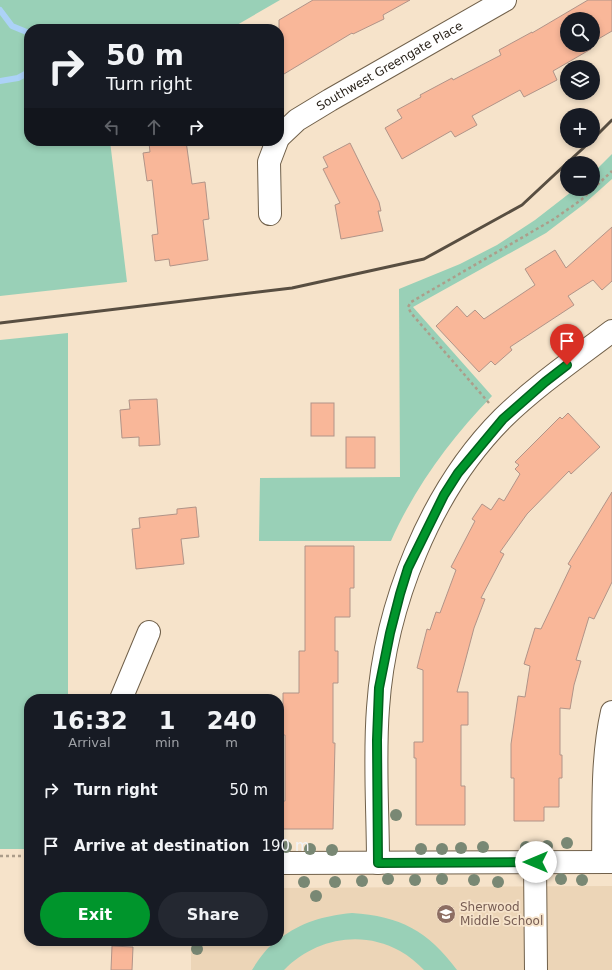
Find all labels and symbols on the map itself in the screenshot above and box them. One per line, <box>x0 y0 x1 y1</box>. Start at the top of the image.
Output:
street label: Southwest Greengate Place <box>314 19 465 113</box>
pin <box>550 324 584 365</box>
position arrow <box>515 841 557 883</box>
place label: Sherwood Middle School <box>460 900 543 928</box>
school or university icon: Sherwood Middle School <box>435 903 457 925</box>

